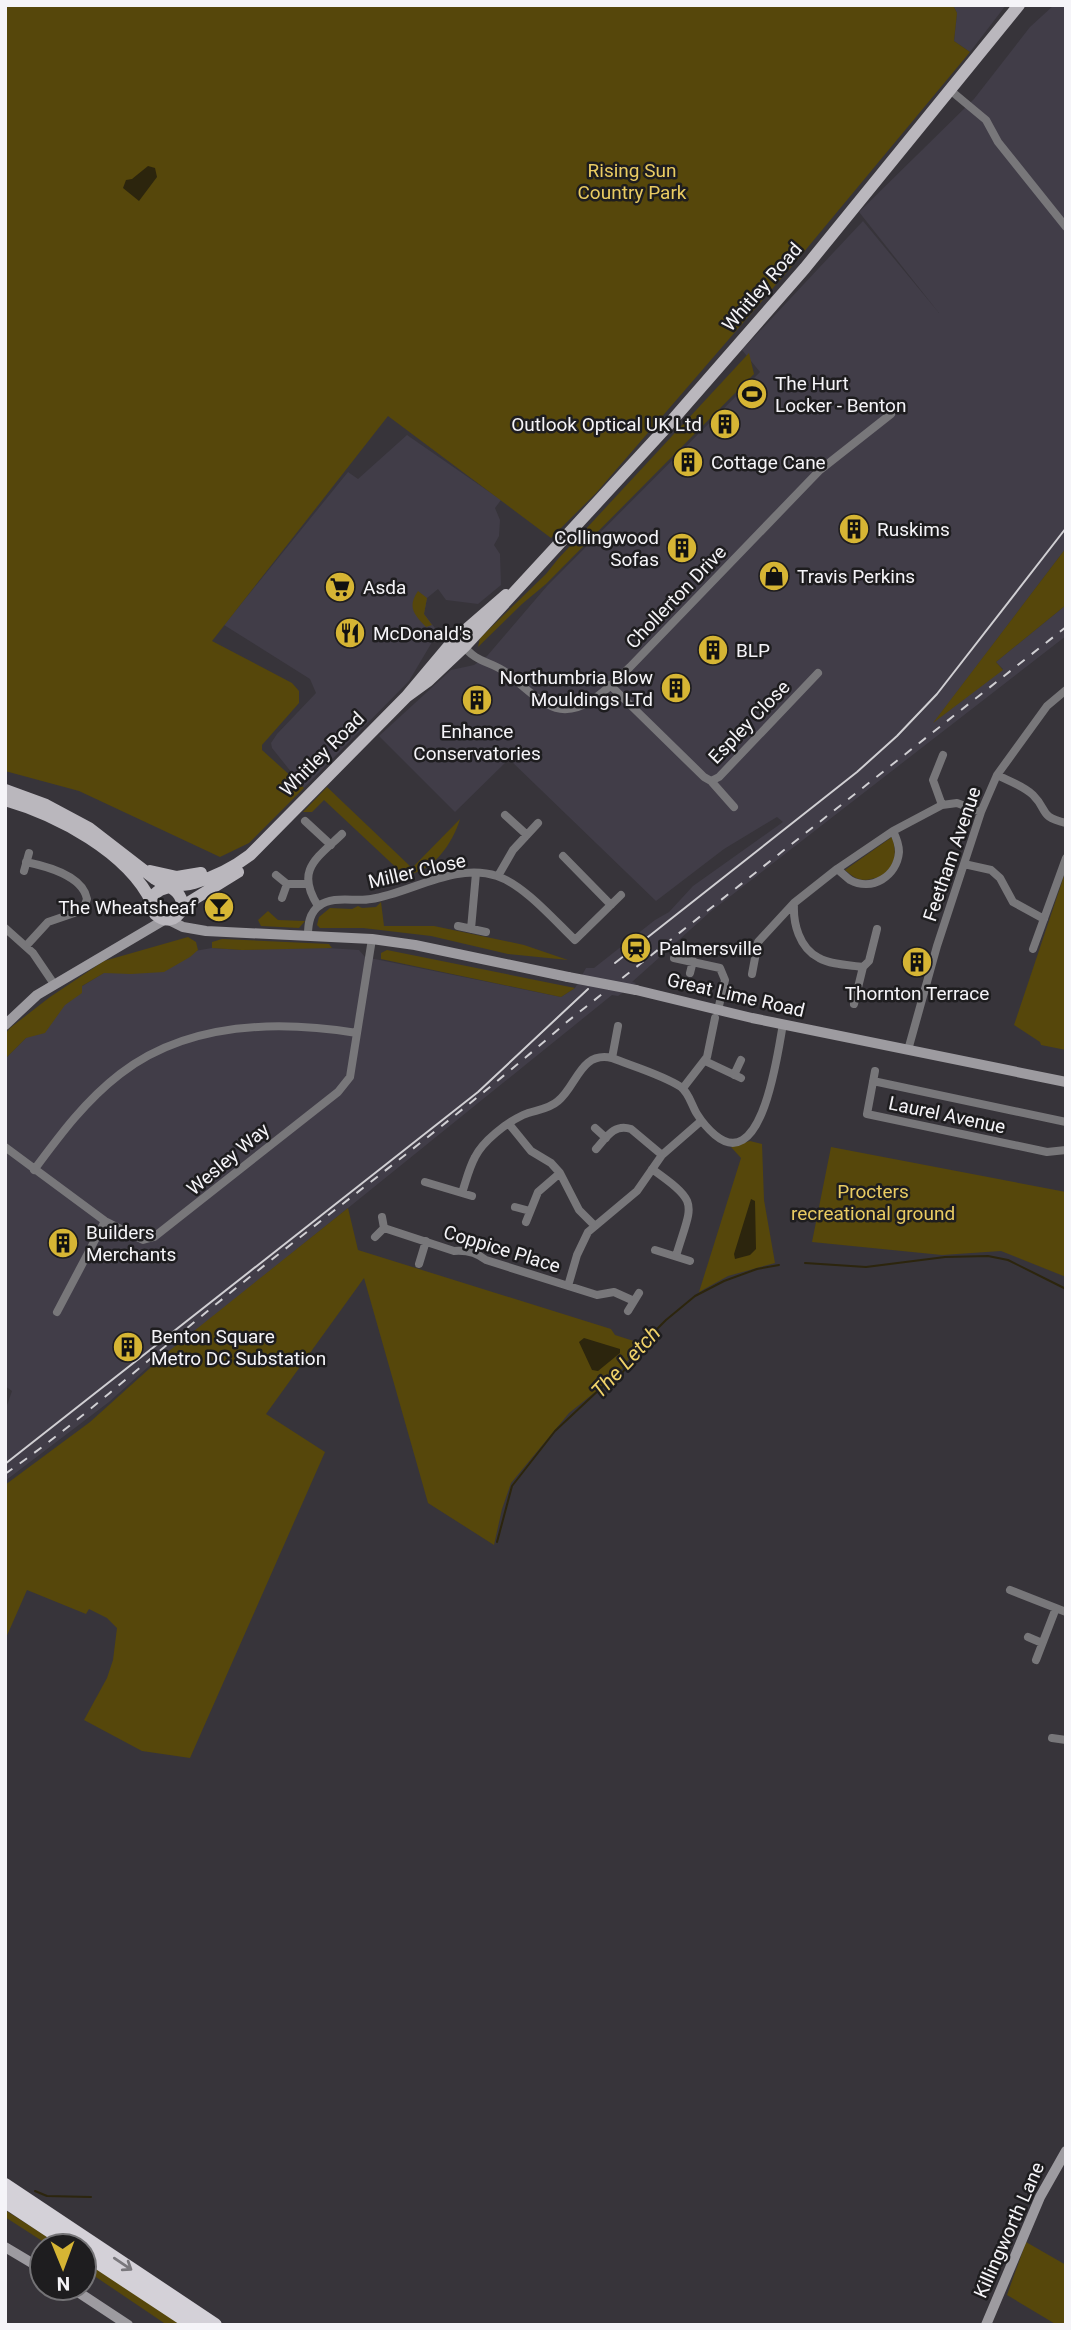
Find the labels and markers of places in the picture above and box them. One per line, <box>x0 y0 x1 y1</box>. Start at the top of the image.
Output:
place label: The Hurt Locker - Benton <box>775 372 906 417</box>
sports icon: The Hurt Locker - Benton <box>735 377 769 411</box>
building icon: Outlook Optical UK Ltd <box>708 407 742 441</box>
place label: Outlook Optical UK Ltd <box>511 413 702 436</box>
building icon: Cottage Cane <box>671 445 705 479</box>
place label: Cottage Cane <box>711 451 826 474</box>
building icon: Ruskims <box>837 512 871 546</box>
place label: Ruskims <box>877 518 950 541</box>
place label: Collingwood Sofas <box>554 526 659 571</box>
building icon: Collingwood Sofas <box>665 531 699 565</box>
shop icon: Travis Perkins <box>757 559 791 593</box>
place label: Travis Perkins <box>797 565 915 588</box>
supermarket icon: Asda <box>323 570 357 604</box>
place label: Asda <box>363 576 406 599</box>
restaurant icon: McDonald's <box>333 616 367 650</box>
place label: McDonald's <box>373 622 471 645</box>
building icon: BLP <box>696 633 730 667</box>
place label: BLP <box>736 639 770 662</box>
place label: Northumbria Blow Mouldings LTd <box>500 666 653 711</box>
building icon: Northumbria Blow Mouldings LTd <box>659 671 693 705</box>
building icon: Enhance Conservatories <box>460 683 494 717</box>
place label: Enhance Conservatories <box>413 720 541 765</box>
bar icon: The Wheatsheaf <box>202 890 236 924</box>
place label: The Wheatsheaf <box>58 896 196 919</box>
station icon: Palmersville <box>619 931 653 965</box>
place label: Palmersville <box>659 937 762 960</box>
building icon: Thornton Terrace <box>900 945 934 979</box>
place label: Thornton Terrace <box>845 982 989 1005</box>
place label: Builders Merchants <box>86 1221 176 1266</box>
building icon: Builders Merchants <box>46 1226 80 1260</box>
place label: Benton Square Metro DC Substation <box>151 1325 326 1370</box>
building icon: Benton Square Metro DC Substation <box>111 1330 145 1364</box>

